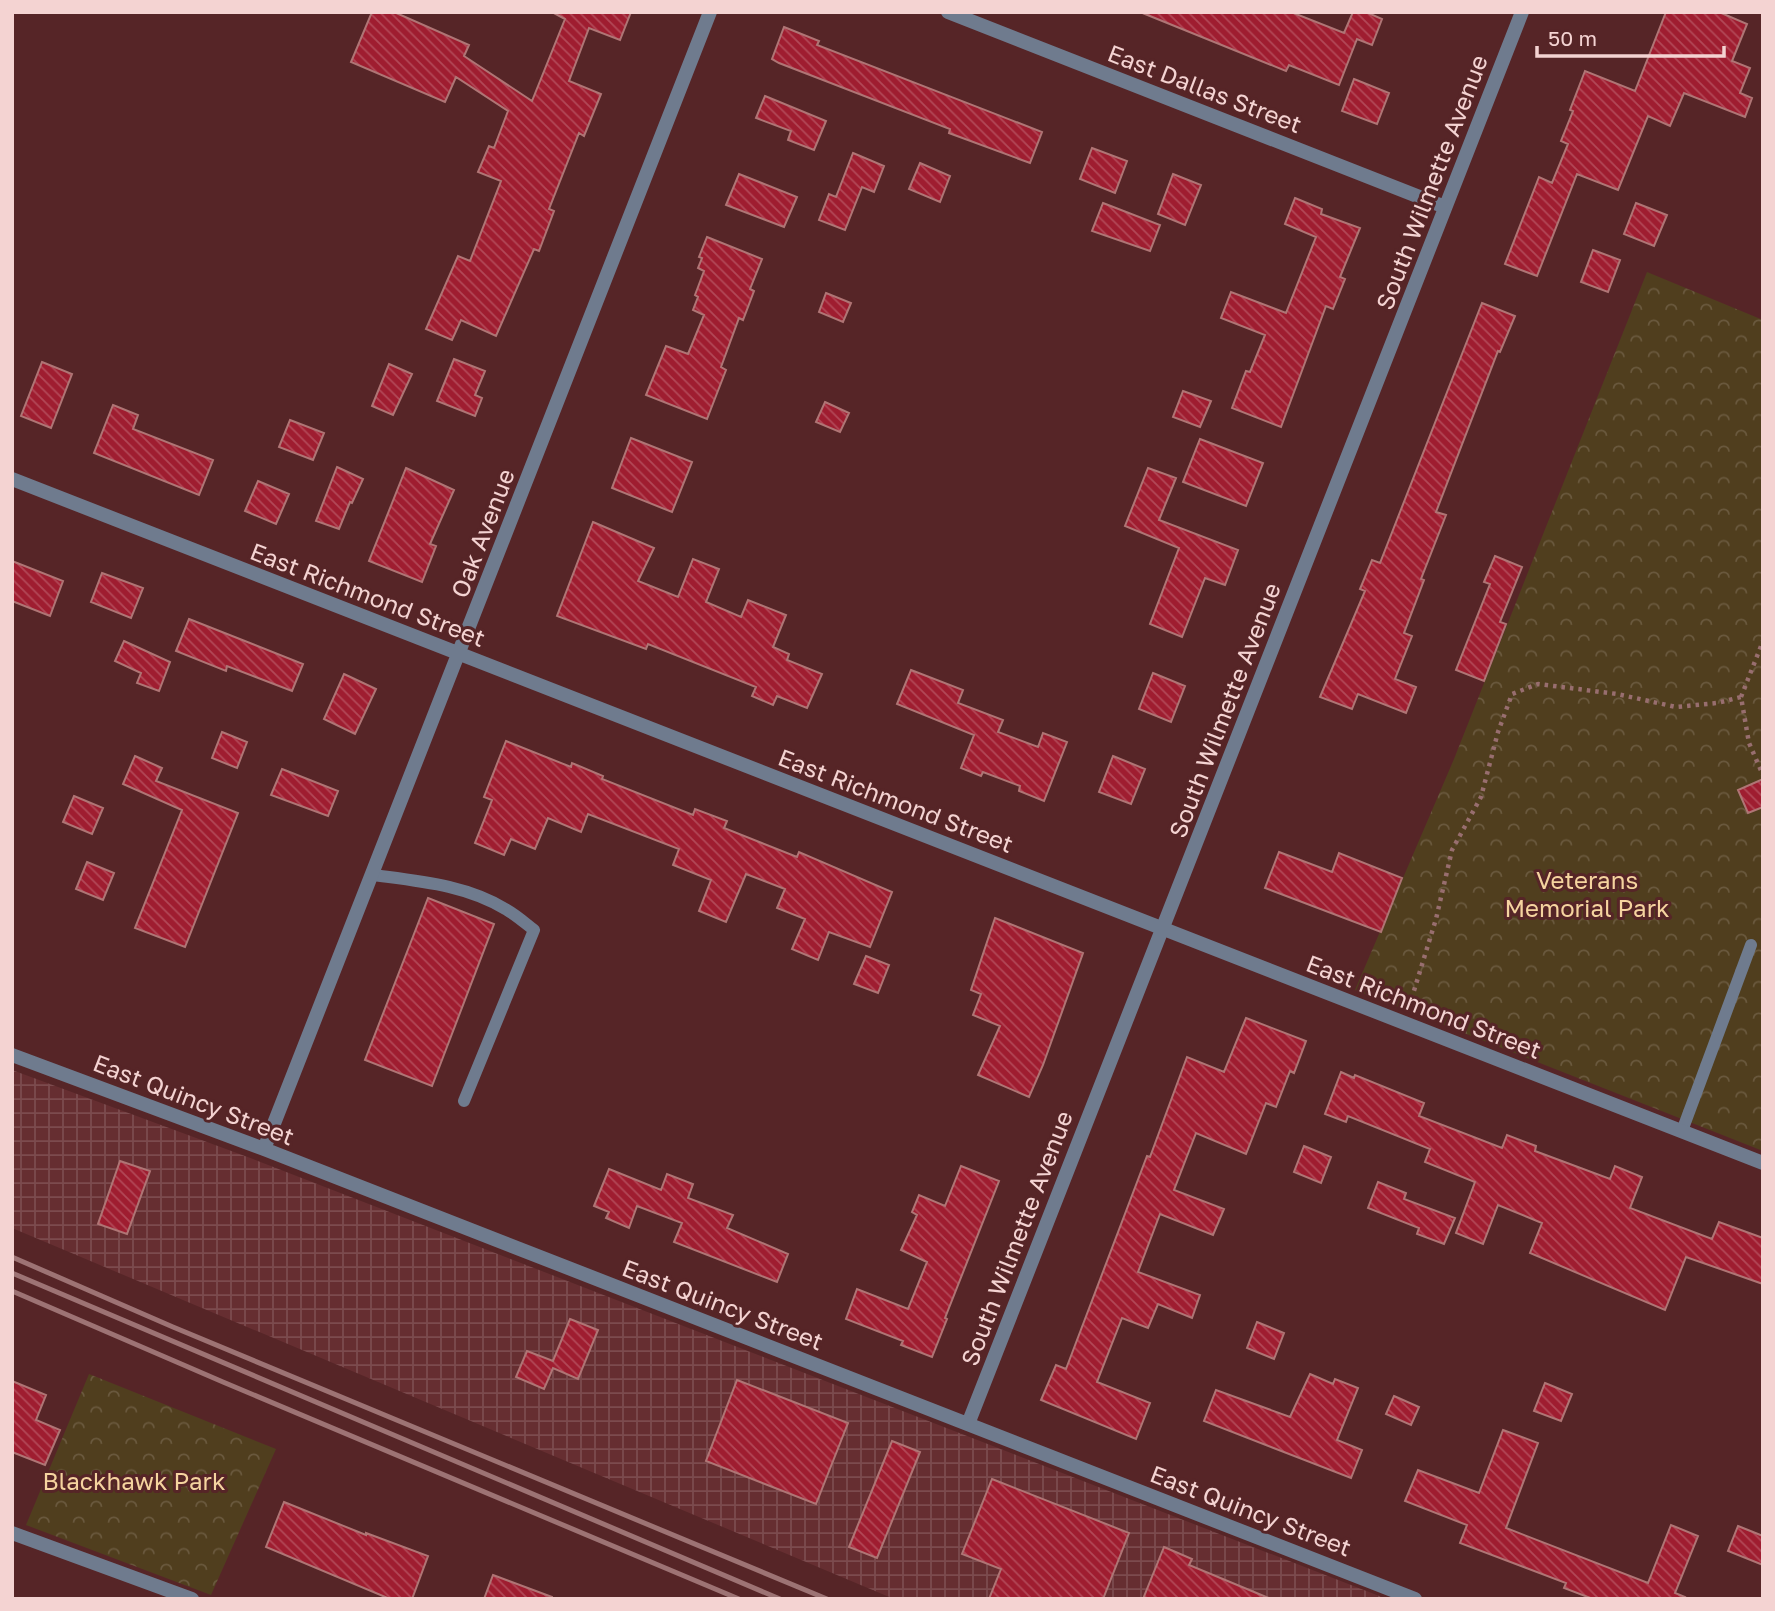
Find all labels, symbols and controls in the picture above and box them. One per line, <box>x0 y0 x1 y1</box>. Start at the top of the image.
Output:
scale bar <box>1537 14 1724 58</box>
text: 50 m <box>1548 25 1597 51</box>
street label: East Dallas Street <box>1104 38 1306 138</box>
street label: South Wilmette Avenue <box>1369 51 1493 313</box>
street label: Oak Avenue <box>444 465 520 601</box>
street label: East Richmond Street <box>247 536 489 652</box>
street label: South Wilmette Avenue <box>1162 579 1286 841</box>
street label: East Richmond Street <box>775 742 1017 858</box>
park label: Veterans Memorial Park <box>1504 865 1670 922</box>
street label: East Richmond Street <box>1303 948 1545 1064</box>
street label: East Quincy Street <box>89 1047 299 1151</box>
street label: South Wilmette Avenue <box>954 1107 1078 1369</box>
street label: East Quincy Street <box>618 1252 828 1356</box>
street label: East Quincy Street <box>1146 1458 1356 1562</box>
park label: Blackhawk Park <box>43 1466 226 1495</box>

